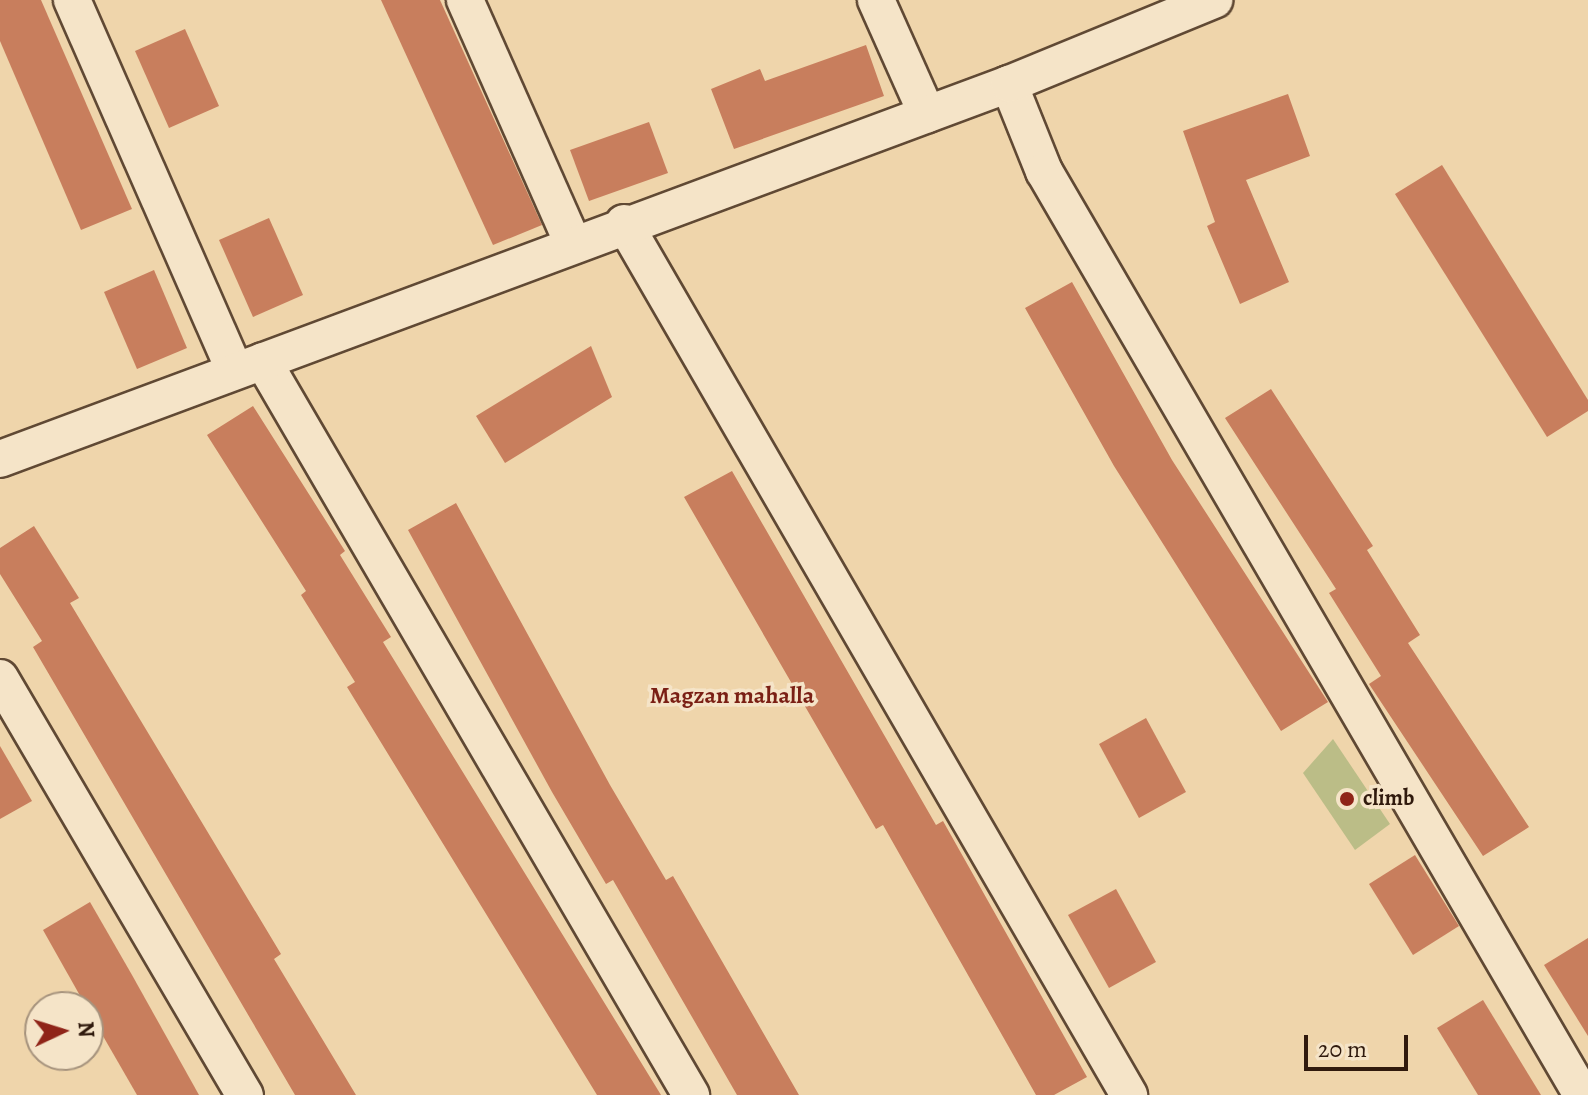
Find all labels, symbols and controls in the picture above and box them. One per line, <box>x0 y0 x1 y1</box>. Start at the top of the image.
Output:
district label: Magzan mahalla <box>650 682 814 710</box>
place label: climb <box>1363 786 1414 812</box>
marker: climb <box>1338 790 1356 808</box>
north arrow <box>24 991 104 1071</box>
scale bar <box>1308 1019 1412 1069</box>
text: N <box>70 1020 101 1039</box>
text: 20 m <box>1318 1033 1367 1065</box>

